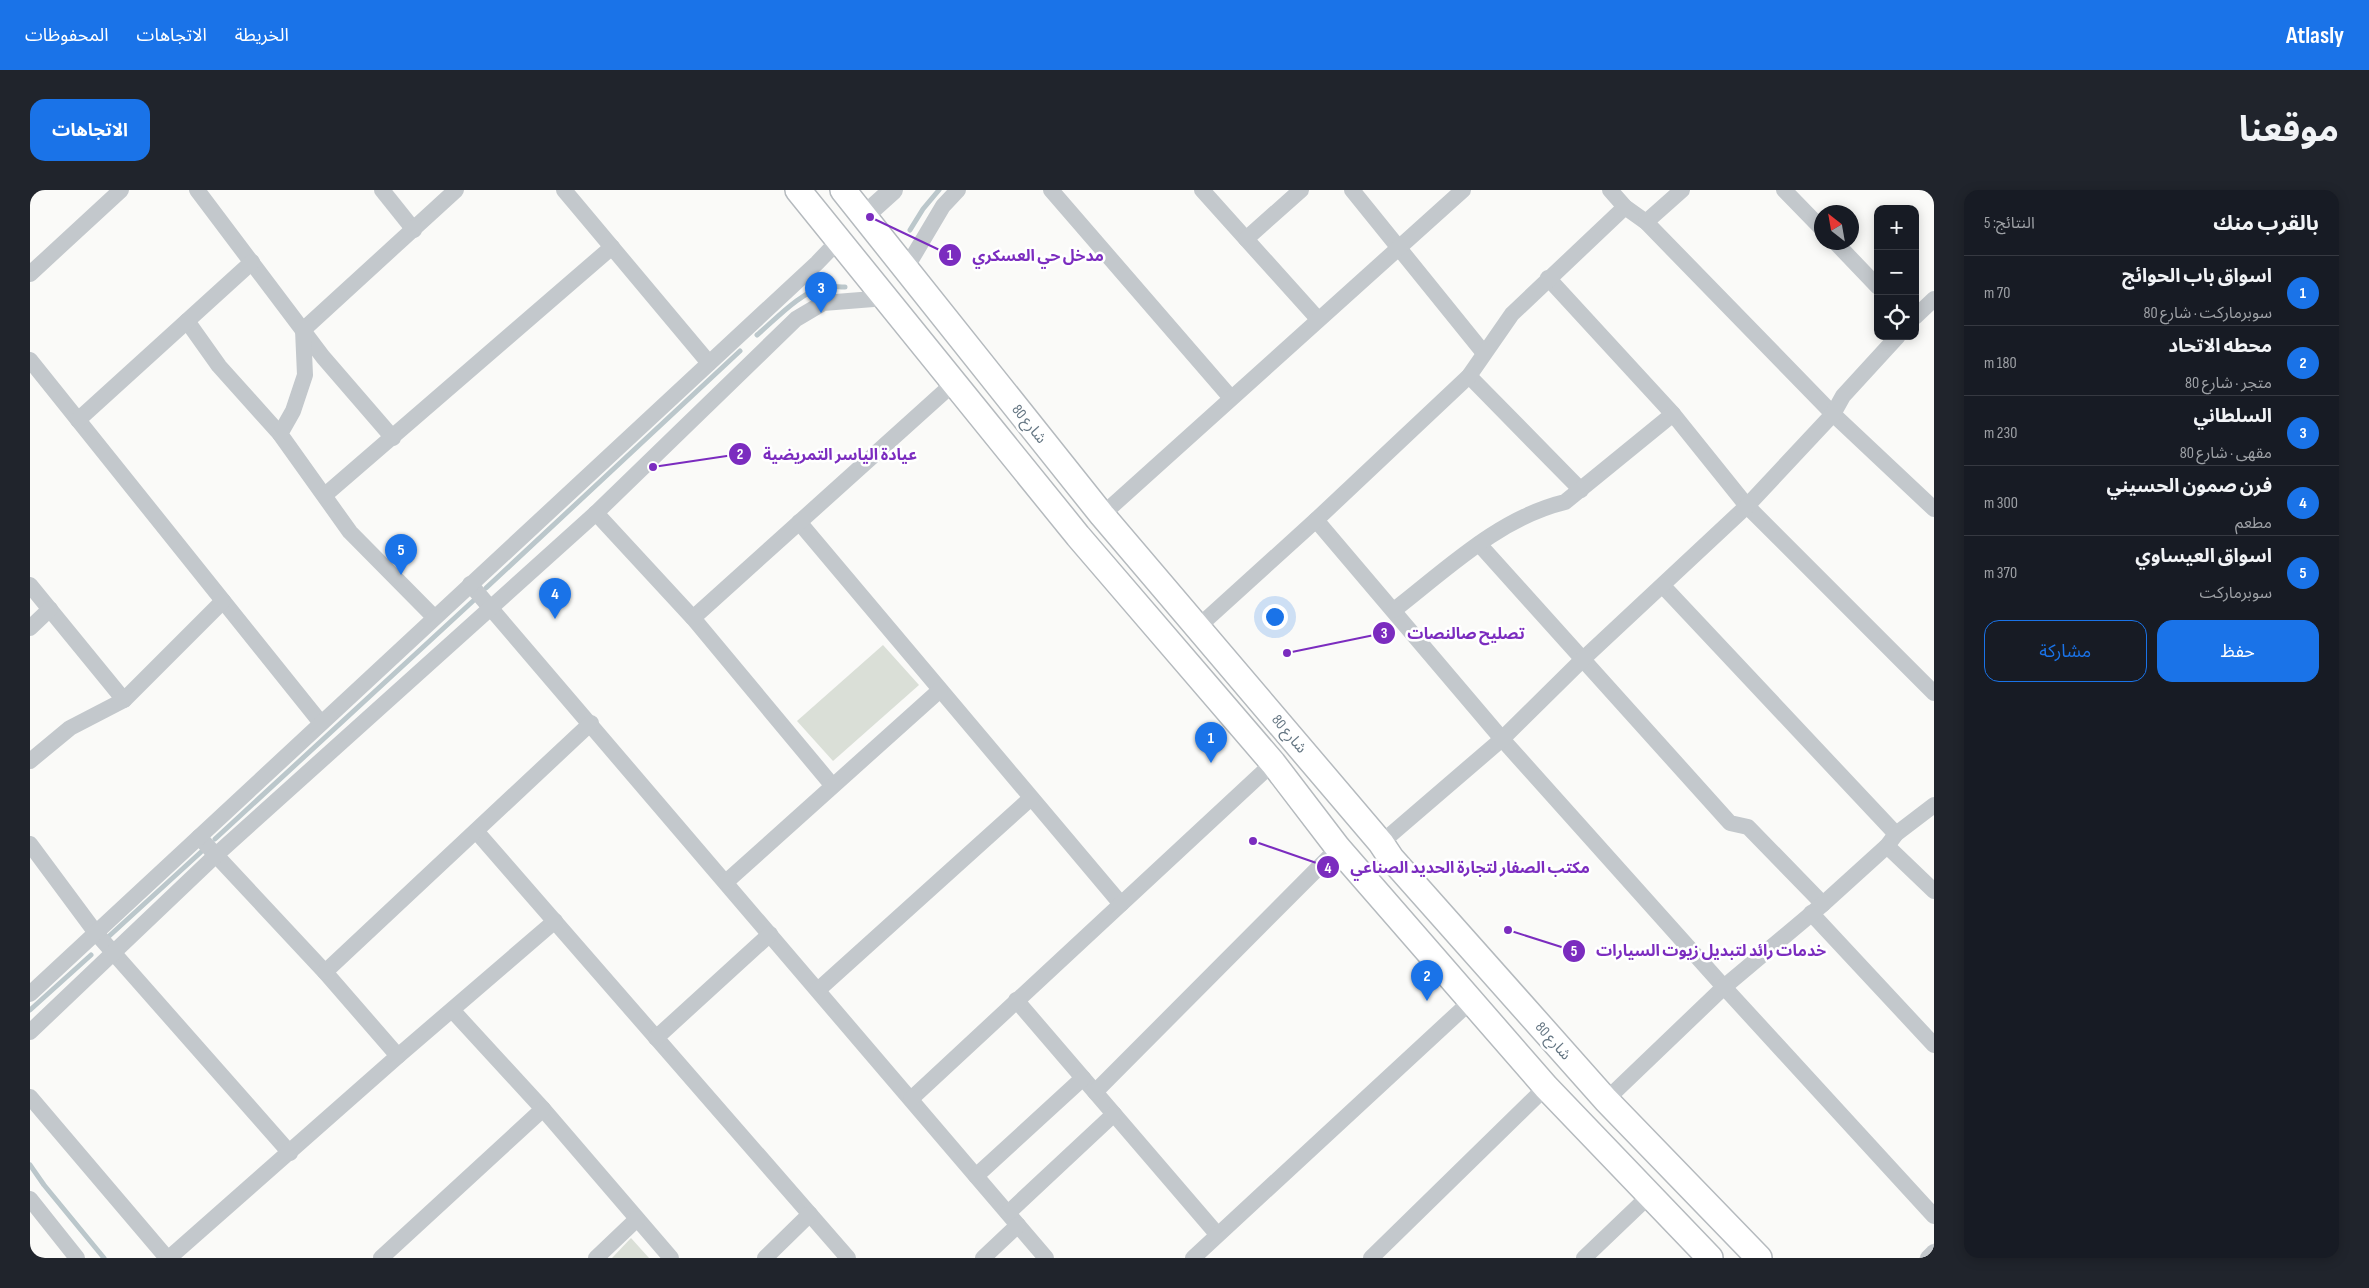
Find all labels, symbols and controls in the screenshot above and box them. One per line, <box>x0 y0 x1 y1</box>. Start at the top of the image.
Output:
text: Atlasly <box>2286 21 2344 50</box>
text: المحفوظات <box>25 25 109 46</box>
text: الاتجاهات <box>137 25 207 46</box>
text: الخريطة <box>235 25 289 46</box>
button: الاتجاهات <box>30 99 150 161</box>
text: موقعنا <box>2239 109 2339 152</box>
north arrow <box>1814 205 1859 250</box>
map controls <box>1874 205 1919 340</box>
button: + <box>1874 205 1919 250</box>
text: بالقرب منك <box>2213 211 2319 236</box>
text: النتائج: 5 <box>1984 214 2035 233</box>
callout: مدخل حي العسكري <box>937 240 1114 271</box>
text: 1 <box>947 246 953 265</box>
text: مدخل حي العسكري <box>972 247 1104 269</box>
button: − <box>1874 250 1919 295</box>
text: اسواق باب الحوائج <box>2122 265 2272 288</box>
pin: 3 <box>805 272 837 313</box>
text: 70 m <box>1984 284 2010 303</box>
text: 1 <box>2300 284 2306 303</box>
button: locate <box>1874 295 1919 340</box>
text: سوبرماركت · شارع 80 <box>2143 304 2272 323</box>
text: محطه الاتحاد <box>2168 335 2272 358</box>
text: 180 m <box>1984 354 2017 373</box>
text: 2 <box>2300 354 2307 373</box>
text: متجر · شارع 80 <box>2185 374 2272 393</box>
street label: شارع 80 <box>1006 401 1051 449</box>
text: السلطاني <box>2194 405 2272 428</box>
text: 230 m <box>1984 424 2017 443</box>
text: 3 <box>2299 424 2307 443</box>
callout: عيادة الياسر التمريضية <box>728 438 927 469</box>
text: مقهى · شارع 80 <box>2180 444 2272 463</box>
text: 2 <box>737 445 743 464</box>
text: عيادة الياسر التمريضية <box>763 446 917 465</box>
text: فرن صمون الحسيني <box>2107 475 2272 498</box>
text: 300 m <box>1984 494 2018 513</box>
text: 4 <box>2299 494 2307 513</box>
text: مطعم <box>2235 514 2272 533</box>
pin: 5 <box>385 534 417 575</box>
text: اسواق العيساوي <box>2135 545 2272 568</box>
text: 370 m <box>1984 564 2017 583</box>
text: 5 <box>2299 564 2307 583</box>
pin: 4 <box>539 578 571 619</box>
text: سوبرماركت <box>2200 584 2272 603</box>
your location <box>1262 604 1288 630</box>
callout: تصليح صالنصات <box>1372 618 1534 649</box>
button: مشاركة <box>1984 620 2147 682</box>
button: حفظ <box>2157 620 2319 682</box>
text: 3 <box>1381 624 1388 643</box>
text: تصليح صالنصات <box>1407 625 1525 646</box>
street label: شارع 80 <box>1266 711 1311 759</box>
pin: 1 <box>1195 722 1227 763</box>
callout: مكتب الصفار لتجارة الحديد الصناعي <box>1316 852 1600 883</box>
text: 4 <box>1325 859 1332 878</box>
text: مكتب الصفار لتجارة الحديد الصناعي <box>1350 859 1590 881</box>
callout: خدمات رائد لتبديل زيوت السيارات <box>1561 935 1836 966</box>
text: 5 <box>1571 942 1578 961</box>
text: خدمات رائد لتبديل زيوت السيارات <box>1596 942 1826 961</box>
pin: 2 <box>1411 960 1443 1001</box>
street label: شارع 80 <box>1529 1018 1575 1066</box>

